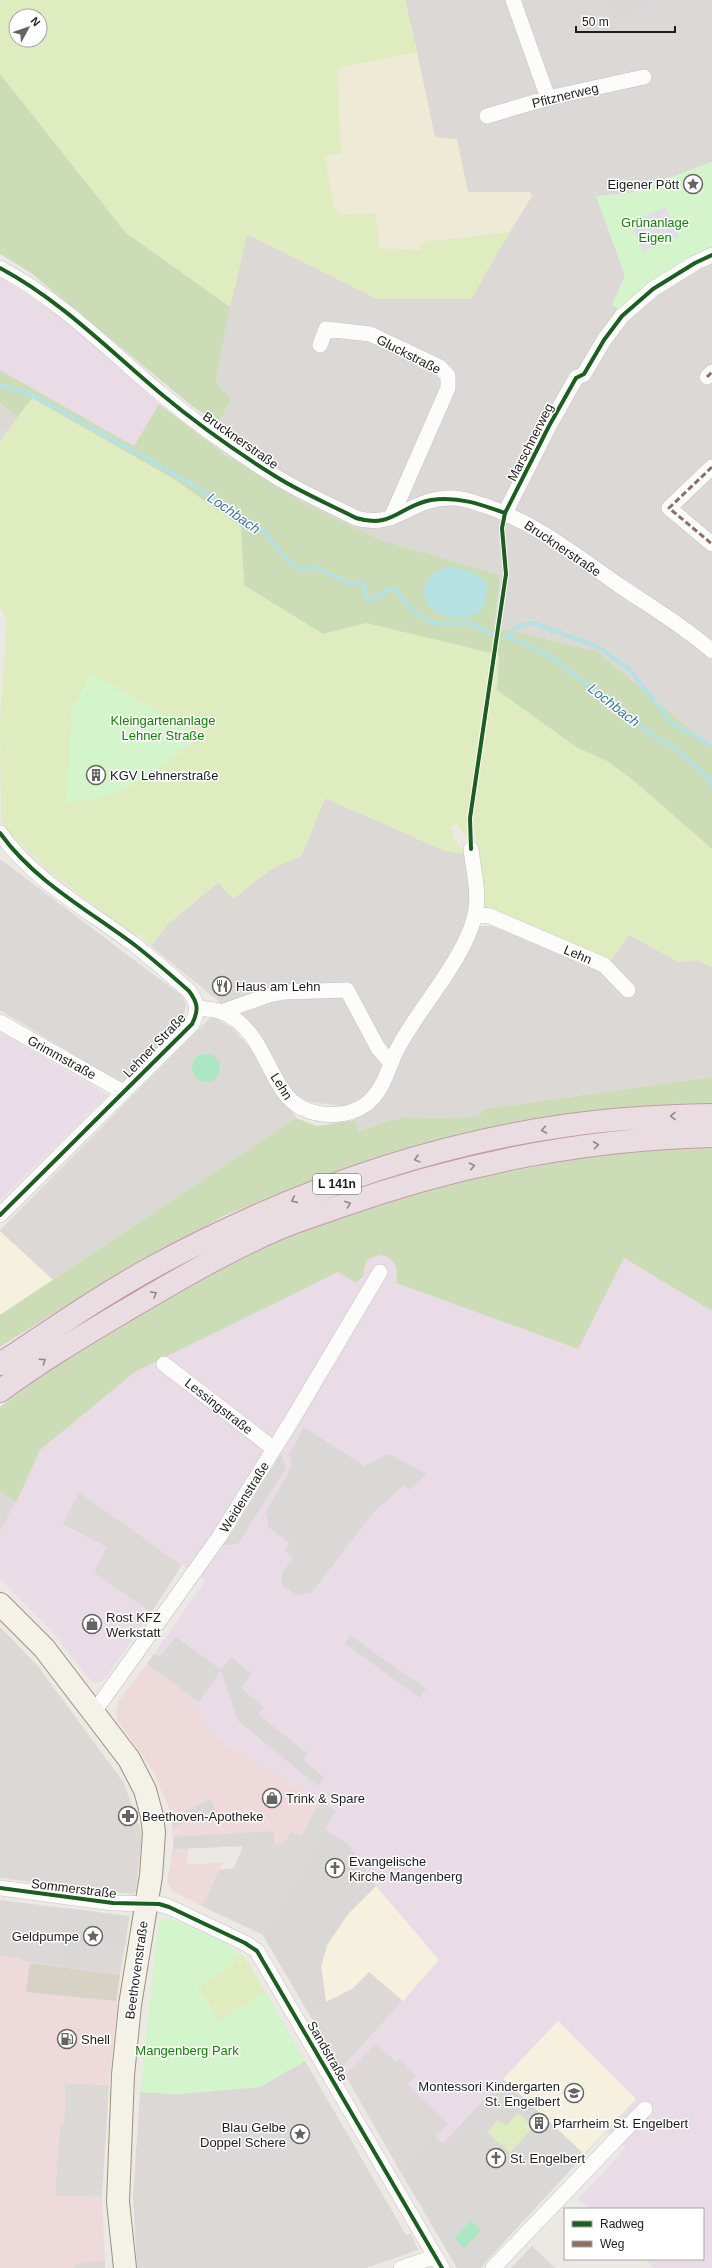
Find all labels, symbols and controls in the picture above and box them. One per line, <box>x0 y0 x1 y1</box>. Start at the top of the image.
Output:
north arrow <box>8 8 48 48</box>
scale bar <box>576 8 675 34</box>
text: N <box>29 15 43 29</box>
text: 50 m <box>582 15 609 29</box>
street label: Pfitznerweg <box>530 80 600 111</box>
place icon: Eigener Pött <box>682 173 704 195</box>
place label: Eigener Pött <box>607 177 679 192</box>
park label: Grünanlage Eigen <box>621 215 689 245</box>
street label: Gluckstraße <box>374 332 443 377</box>
street label: Marschnerweg <box>504 401 556 484</box>
street label: Brucknerstraße <box>200 409 281 472</box>
water label: Lochbach <box>205 489 264 537</box>
street label: Brucknerstraße <box>522 517 604 579</box>
water label: Lochbach <box>585 680 643 730</box>
park label: Kleingartenanlage Lehner Straße <box>111 713 215 743</box>
building icon: KGV Lehnerstraße <box>85 764 107 786</box>
place label: KGV Lehnerstraße <box>110 768 218 783</box>
street label: Lehn <box>562 942 594 967</box>
restaurant icon: Haus am Lehn <box>211 975 233 997</box>
place label: Haus am Lehn <box>236 979 321 994</box>
street label: Lehner Straße <box>120 1010 189 1080</box>
street label: Grimmstraße <box>25 1032 99 1082</box>
street label: Lehn <box>268 1070 296 1103</box>
one-way arrow <box>670 1112 676 1120</box>
one-way arrow <box>541 1125 547 1133</box>
one-way arrow <box>593 1140 599 1149</box>
one-way arrow <box>414 1154 420 1162</box>
one-way arrow <box>468 1162 475 1171</box>
road number: L 141n <box>313 1174 361 1194</box>
one-way arrow <box>291 1195 298 1203</box>
one-way arrow <box>344 1200 351 1208</box>
one-way arrow <box>150 1291 157 1298</box>
one-way arrow <box>39 1358 46 1366</box>
street label: Lessingstraße <box>182 1375 255 1437</box>
street label: Weidenstraße <box>217 1459 272 1535</box>
place label: Rost KFZ Werkstatt <box>106 1610 161 1640</box>
shop icon: Rost KFZ Werkstatt <box>81 1613 103 1635</box>
shop icon: Trink & Spare <box>261 1787 283 1809</box>
place label: Trink & Spare <box>286 1791 365 1806</box>
pharmacy icon: Beethoven-Apotheke <box>117 1805 139 1827</box>
place label: Beethoven-Apotheke <box>142 1809 263 1824</box>
place label: Evangelische Kirche Mangenberg <box>349 1854 462 1884</box>
church icon: Evangelische Kirche Mangenberg <box>324 1857 346 1879</box>
street label: Sommerstraße <box>30 1876 118 1901</box>
street label: Beethovenstraße <box>122 1920 151 2020</box>
place icon: Geldpumpe <box>82 1925 104 1947</box>
place label: Geldpumpe <box>12 1929 79 1944</box>
street label: Sandstraße <box>304 2018 351 2084</box>
fuel station icon: Shell <box>56 2028 78 2050</box>
place label: Shell <box>81 2032 110 2047</box>
park label: Mangenberg Park <box>135 2043 239 2058</box>
place label: Montessori Kindergarten St. Engelbert <box>418 2079 560 2109</box>
school or university icon: Montessori Kindergarten St. Engelbert <box>563 2082 585 2104</box>
building icon: Pfarrheim St. Engelbert <box>528 2112 550 2134</box>
place label: Pfarrheim St. Engelbert <box>553 2116 689 2131</box>
place label: Blau Gelbe Doppel Schere <box>200 2120 286 2150</box>
place icon: Blau Gelbe Doppel Schere <box>289 2123 311 2145</box>
church icon: St. Engelbert <box>485 2147 507 2169</box>
place label: St. Engelbert <box>510 2151 586 2166</box>
legend <box>564 2208 704 2260</box>
text: Radweg <box>600 2217 644 2231</box>
text: Weg <box>600 2237 624 2251</box>

